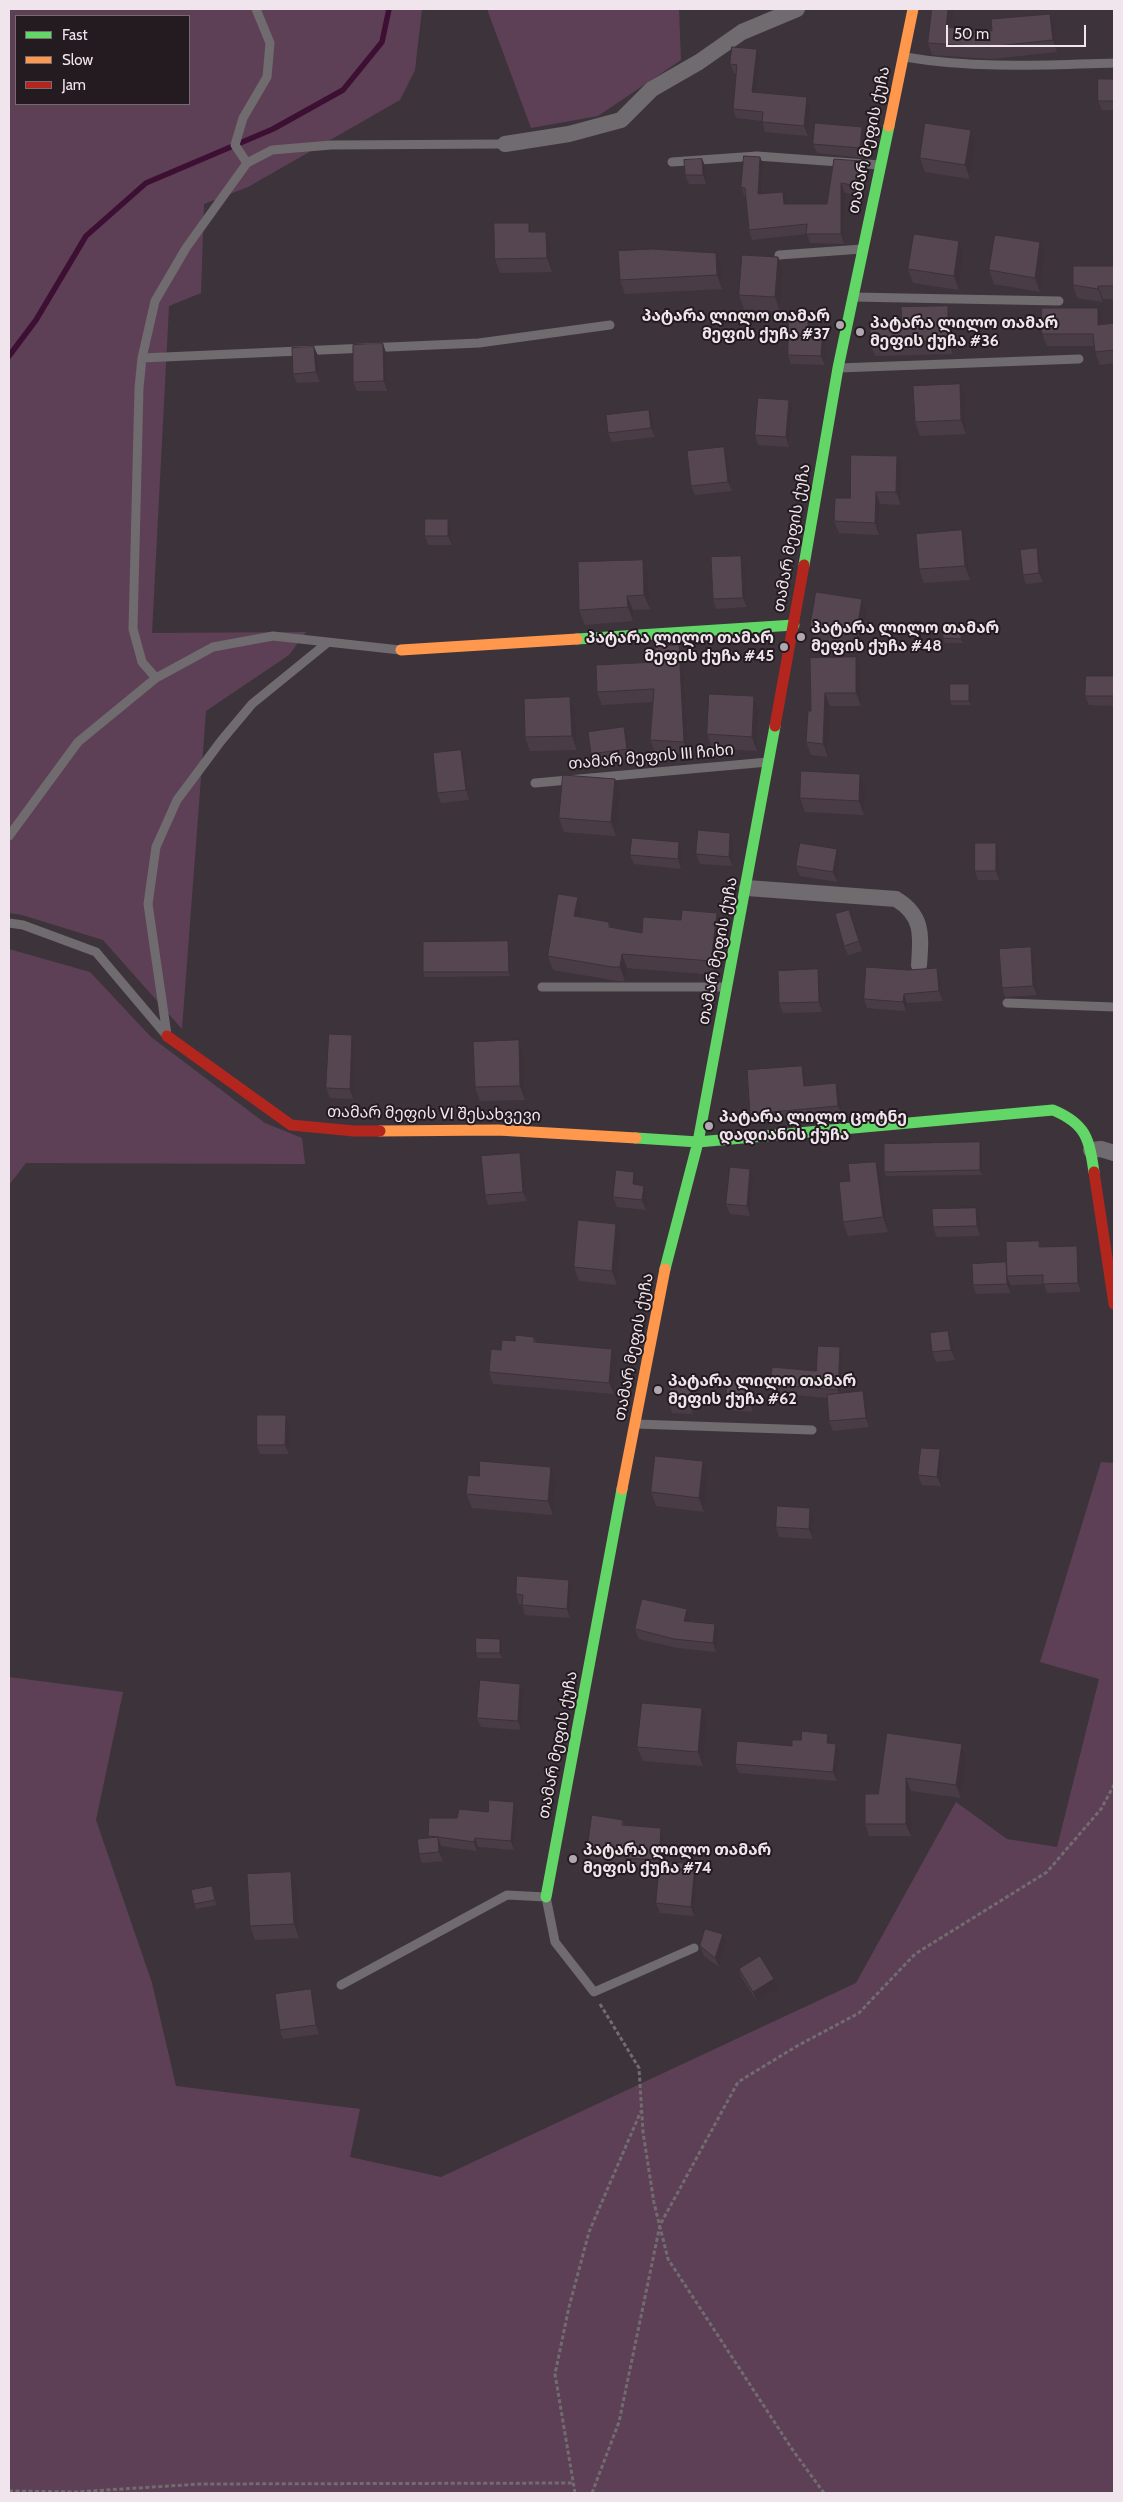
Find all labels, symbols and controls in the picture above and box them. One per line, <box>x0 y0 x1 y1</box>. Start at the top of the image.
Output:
legend <box>15 15 190 105</box>
scale bar <box>948 15 1088 47</box>
text: 50 m <box>954 25 989 43</box>
text: Fast <box>62 26 87 44</box>
text: Slow <box>62 51 93 69</box>
street label: თამარ მეფის ქუჩა <box>844 65 894 215</box>
text: Jam <box>62 76 86 94</box>
place label: პატარა ლილო თამარ მეფის ქუჩა #37 <box>642 306 830 344</box>
place label: პატარა ლილო თამარ მეფის ქუჩა #36 <box>870 313 1058 351</box>
marker: პატარა ლილო თამარ მეფის ქუჩა #37 <box>834 319 846 331</box>
marker: პატარა ლილო თამარ მეფის ქუჩა #36 <box>854 326 866 338</box>
street label: თამარ მეფის ქუჩა <box>770 462 814 614</box>
place label: პატარა ლილო თამარ მეფის ქუჩა #48 <box>811 618 999 656</box>
place label: პატარა ლილო თამარ მეფის ქუჩა #45 <box>586 628 774 666</box>
marker: პატარა ლილო თამარ მეფის ქუჩა #48 <box>795 631 807 643</box>
marker: პატარა ლილო თამარ მეფის ქუჩა #45 <box>778 641 790 653</box>
street label: თამარ მეფის III ჩიხი <box>567 740 735 774</box>
street label: თამარ მეფის ქუჩა <box>694 875 742 1027</box>
street label: თამარ მეფის VI შესახვევი <box>327 1103 541 1125</box>
place label: პატარა ლილო ცოტნე დადიანის ქუჩა <box>719 1107 907 1145</box>
marker: პატარა ლილო ცოტნე დადიანის ქუჩა <box>703 1120 715 1132</box>
street label: თამარ მეფის ქუჩა <box>610 1271 658 1423</box>
place label: პატარა ლილო თამარ მეფის ქუჩა #62 <box>668 1371 856 1409</box>
marker: პატარა ლილო თამარ მეფის ქუჩა #62 <box>652 1384 664 1396</box>
street label: თამარ მეფის ქუჩა <box>534 1669 582 1821</box>
place label: პატარა ლილო თამარ მეფის ქუჩა #74 <box>583 1840 771 1878</box>
marker: პატარა ლილო თამარ მეფის ქუჩა #74 <box>567 1853 579 1865</box>

